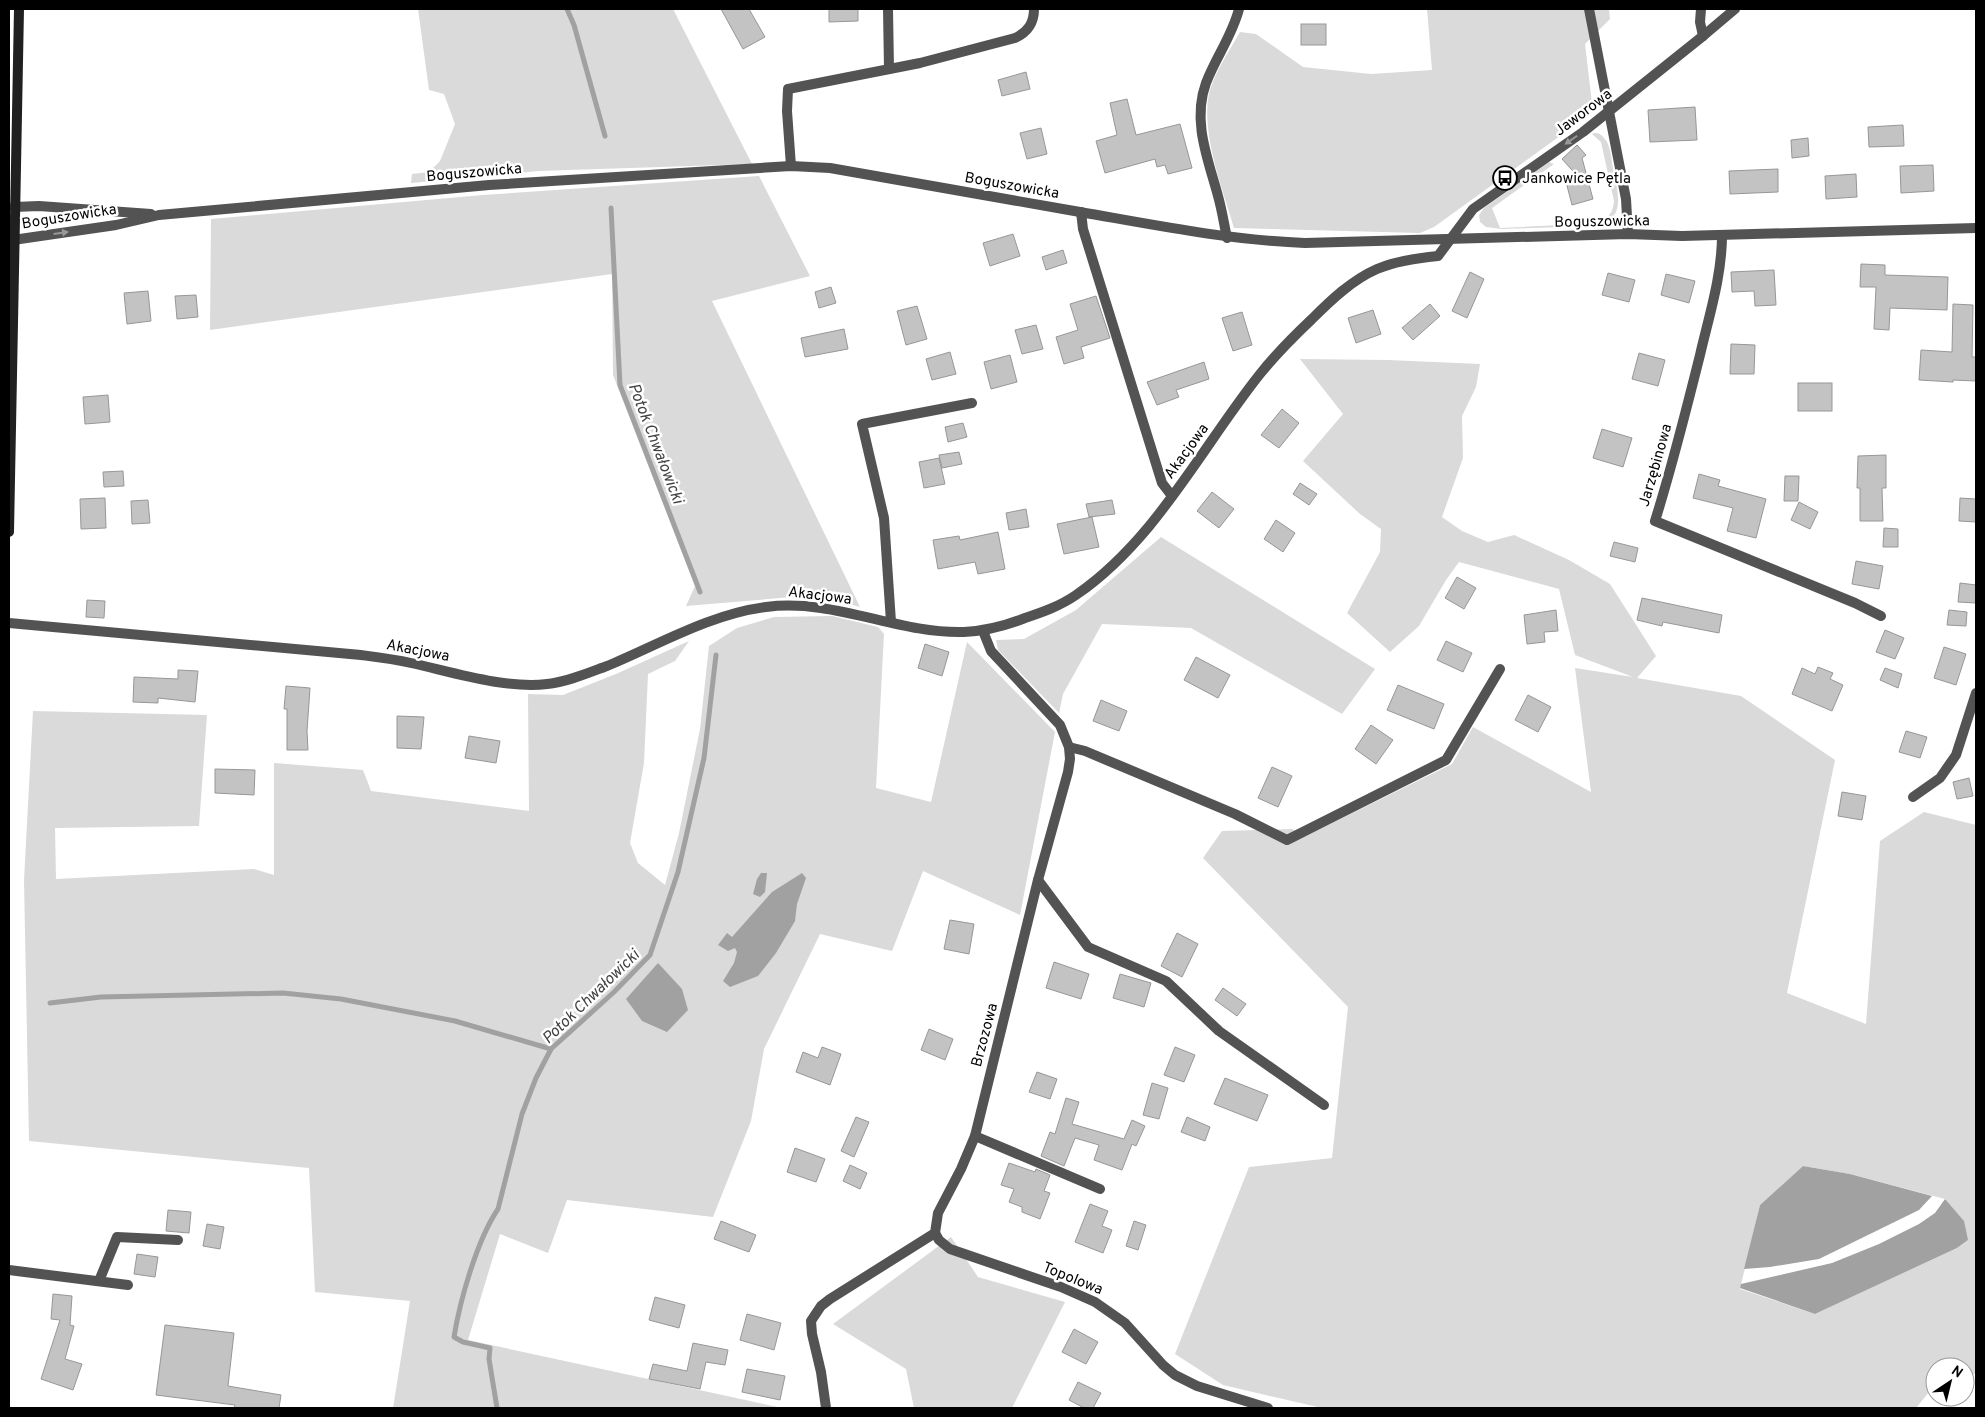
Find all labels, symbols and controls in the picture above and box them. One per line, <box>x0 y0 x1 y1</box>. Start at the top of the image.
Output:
street label: Jaworowa <box>1551 85 1616 141</box>
one-way arrow <box>1565 135 1578 145</box>
street label: Boguszowicka <box>426 160 523 187</box>
bus stop icon: Jankowice Pętla <box>1492 165 1518 191</box>
street label: Boguszowicka <box>963 169 1060 204</box>
place label: Jankowice Pętla <box>1522 170 1631 189</box>
street label: Boguszowicka <box>21 201 118 234</box>
street label: Boguszowicka <box>1554 212 1650 233</box>
one-way arrow <box>54 229 70 237</box>
water label: Potok Chwałowicki <box>623 381 688 508</box>
street label: Akacjowa <box>1161 420 1214 483</box>
street label: Jarzębinowa <box>1636 422 1677 509</box>
street label: Akacjowa <box>787 583 853 610</box>
street label: Akacjowa <box>385 636 451 667</box>
water label: Potok Chwałowicki <box>539 945 645 1049</box>
street label: Brzozowa <box>968 1001 1003 1069</box>
street label: Topolowa <box>1039 1259 1105 1300</box>
north arrow <box>1925 1357 1975 1407</box>
text: N <box>1948 1363 1966 1382</box>

